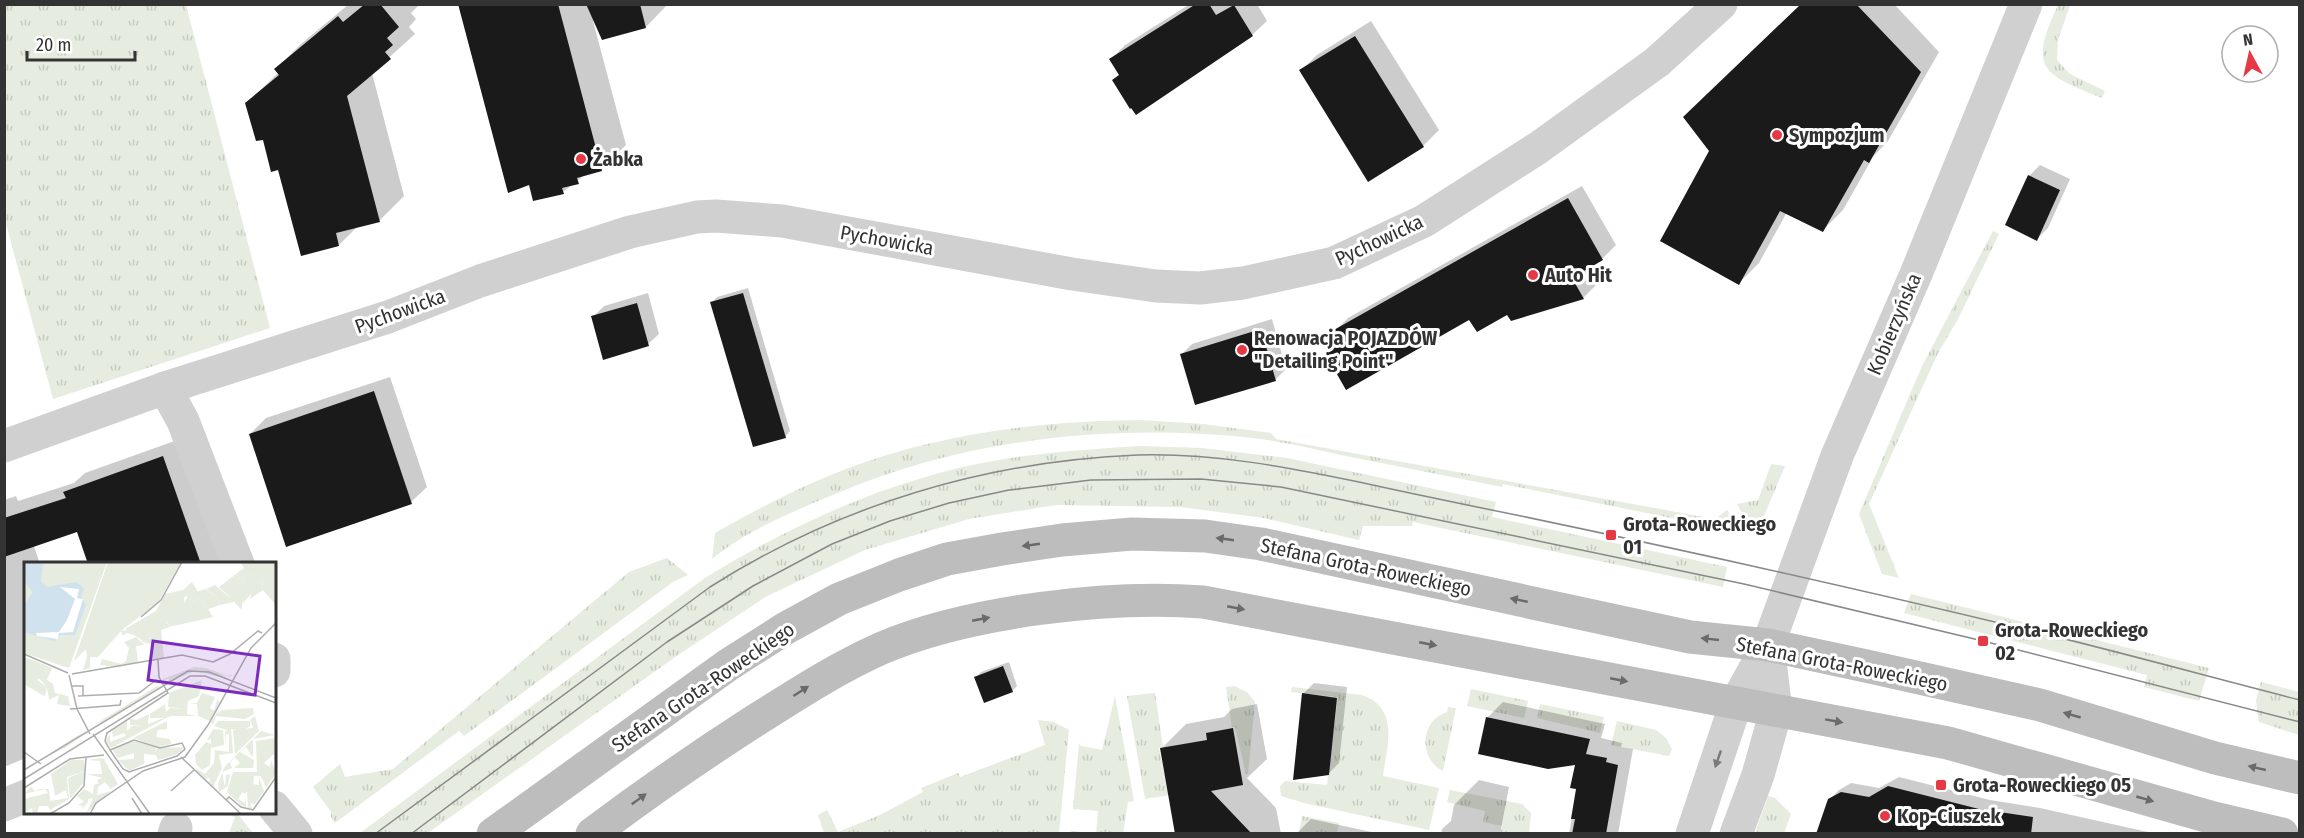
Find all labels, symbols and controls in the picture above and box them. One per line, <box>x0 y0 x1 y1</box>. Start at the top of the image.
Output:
scale bar <box>27 24 135 62</box>
north arrow <box>2220 24 2280 84</box>
text: N <box>2242 30 2254 50</box>
text: 20 m <box>36 34 71 56</box>
place label: Sympozjum <box>1789 123 1885 147</box>
marker: Sympozjum <box>1770 128 1784 142</box>
place label: Żabka <box>593 147 643 171</box>
marker: Żabka <box>574 152 588 166</box>
street label: Pychowicka <box>1331 209 1427 271</box>
street label: Pychowicka <box>838 220 936 260</box>
place label: Auto Hit <box>1544 263 1613 287</box>
marker: Auto Hit <box>1526 268 1540 282</box>
street label: Kobierzyńska <box>1862 270 1926 378</box>
street label: Pychowicka <box>352 284 448 338</box>
place label: Renowacja POJAZDÓW "Detailing Point" <box>1254 326 1438 373</box>
marker: Renowacja POJAZDÓW "Detailing Point" <box>1235 343 1249 357</box>
place label: Grota-Roweckiego 01 <box>1623 512 1777 559</box>
marker: Grota-Roweckiego 01 <box>1604 528 1618 542</box>
street label: Stefana Grota-Roweckiego <box>1258 533 1474 601</box>
one-way arrow <box>1215 535 1234 544</box>
one-way arrow <box>1021 540 1040 549</box>
inset map <box>24 562 276 814</box>
one-way arrow <box>1509 595 1528 604</box>
one-way arrow <box>1227 604 1246 613</box>
one-way arrow <box>972 615 991 624</box>
street label: Stefana Grota-Roweckiego <box>607 617 799 757</box>
place label: Grota-Roweckiego 02 <box>1995 618 2149 665</box>
street label: Stefana Grota-Roweckiego <box>1734 632 1950 696</box>
one-way arrow <box>1700 634 1719 644</box>
marker: Grota-Roweckiego 02 <box>1976 634 1990 648</box>
one-way arrow <box>1418 640 1437 649</box>
one-way arrow <box>1610 676 1629 685</box>
one-way arrow <box>793 686 809 697</box>
one-way arrow <box>2062 710 2080 719</box>
one-way arrow <box>1824 717 1843 726</box>
one-way arrow <box>1713 750 1722 768</box>
one-way arrow <box>2247 763 2266 772</box>
place label: Grota-Roweckiego 05 <box>1953 773 2131 797</box>
marker: Grota-Roweckiego 05 <box>1934 778 1948 792</box>
one-way arrow <box>630 793 646 805</box>
one-way arrow <box>2136 795 2154 804</box>
place label: Kop-Ciuszek <box>1897 804 2001 828</box>
marker: Kop-Ciuszek <box>1878 809 1892 823</box>

